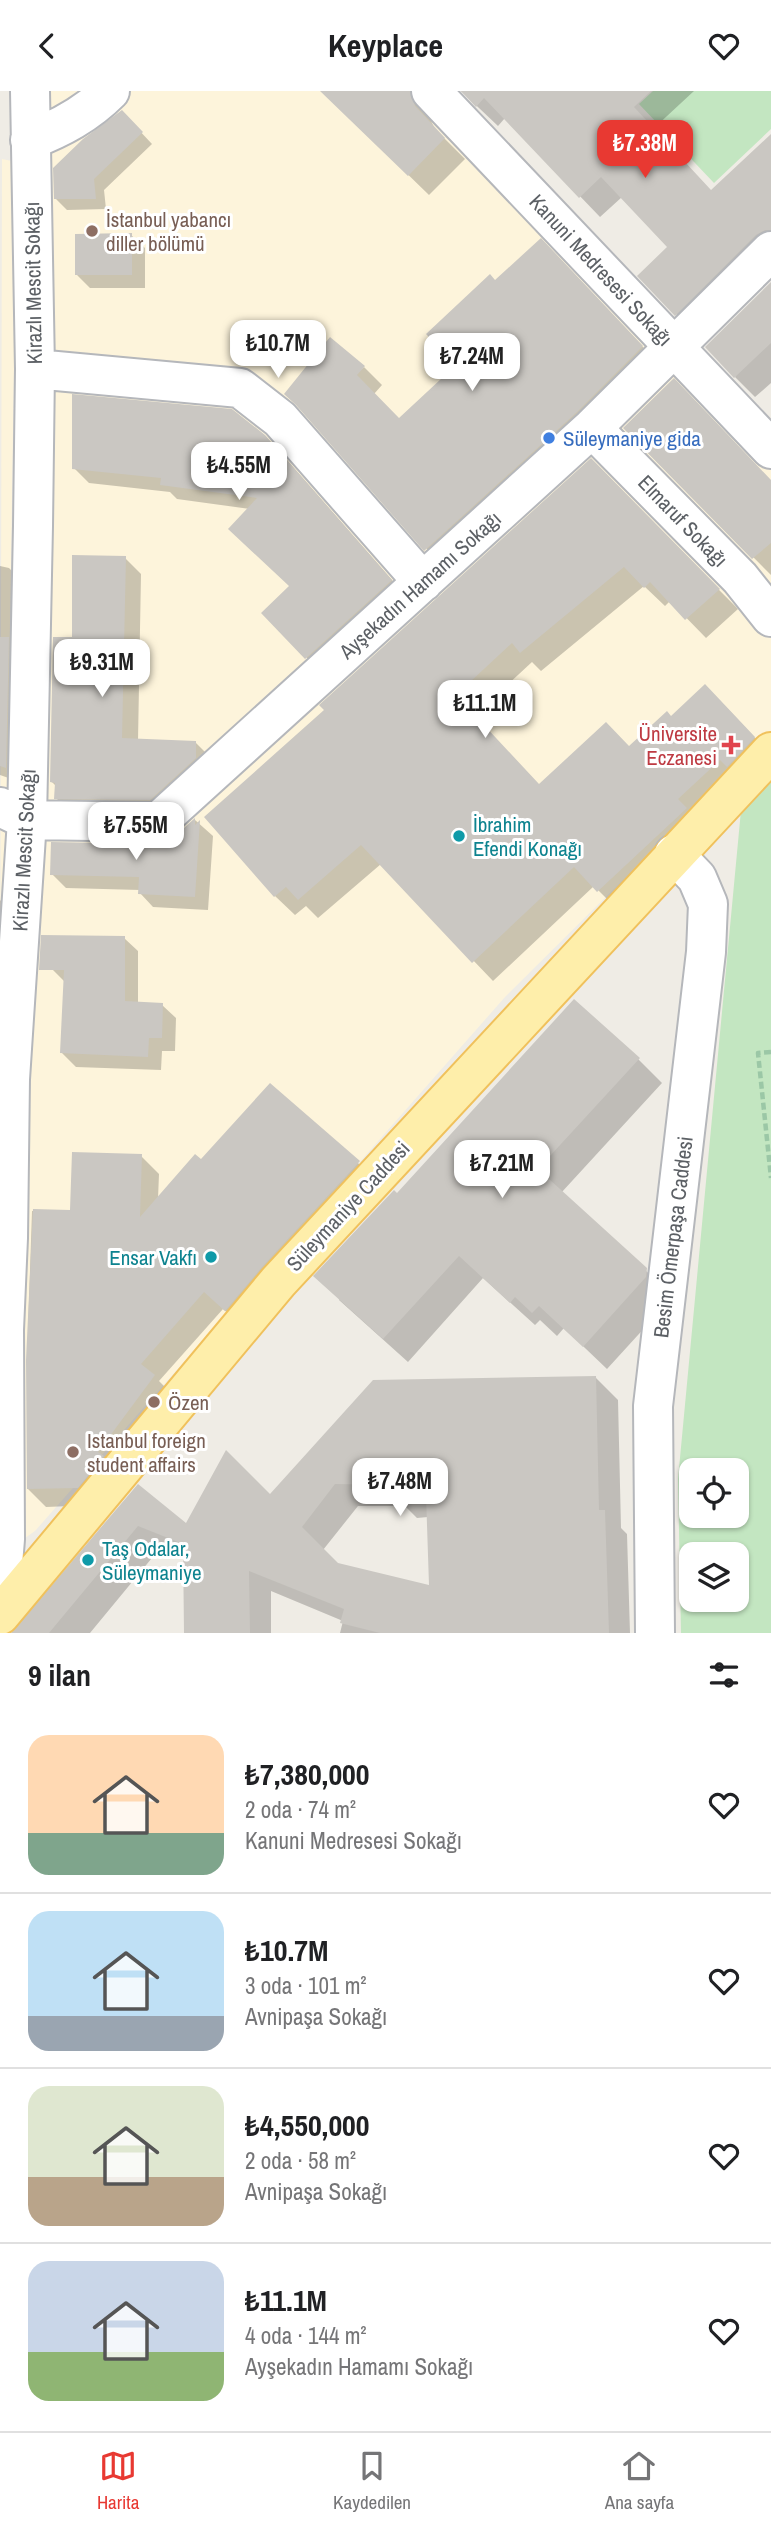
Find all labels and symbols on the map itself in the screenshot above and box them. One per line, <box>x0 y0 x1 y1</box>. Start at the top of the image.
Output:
pin: ₺7.38M <box>588 120 702 180</box>
street label: Kanuni Medresesi Sokağı <box>523 188 679 352</box>
street label: Kirazlı Mescit Sokağı <box>17 201 49 365</box>
place label: İstanbul yabancı diller bölümü <box>106 205 231 258</box>
marker: İstanbul yabancı diller bölümü <box>84 223 100 239</box>
pin: ₺10.7M <box>221 321 335 380</box>
pin: ₺7.24M <box>415 334 529 393</box>
place label: Süleymaniye gida <box>563 424 701 453</box>
marker: Süleymaniye gida <box>541 430 557 446</box>
pin: ₺4.55M <box>182 443 296 502</box>
street label: Elmaruf Sokağı <box>632 469 734 573</box>
street label: Ayşekadın Hamamı Sokağı <box>332 505 507 666</box>
pin: ₺9.31M <box>45 639 159 699</box>
pin: ₺11.1M <box>428 681 542 740</box>
place label: Üniversite Eczanesi <box>639 719 717 772</box>
marker: Üniversite Eczanesi <box>723 737 739 753</box>
street label: Kirazlı Mescit Sokağı <box>5 768 43 932</box>
pin: ₺7.55M <box>79 803 193 862</box>
place label: İbrahim Efendi Konağı <box>473 810 582 863</box>
marker: İbrahim Efendi Konağı <box>451 828 467 844</box>
street label: Süleymaniye Caddesi <box>280 1135 416 1277</box>
street label: Besim Ömerpaşa Caddesi <box>646 1135 700 1339</box>
pin: ₺7.21M <box>445 1141 559 1200</box>
place label: Ensar Vakfı <box>109 1243 197 1272</box>
marker: Ensar Vakfı <box>203 1249 219 1265</box>
place label: Özen <box>168 1388 209 1417</box>
marker: Özen <box>146 1394 162 1410</box>
place label: Istanbul foreign student affairs <box>87 1426 206 1479</box>
marker: Istanbul foreign student affairs <box>65 1444 81 1460</box>
pin: ₺7.48M <box>343 1459 457 1518</box>
place label: Taş Odalar, Süleymaniye <box>102 1534 202 1587</box>
marker: Taş Odalar, Süleymaniye <box>80 1552 96 1568</box>

